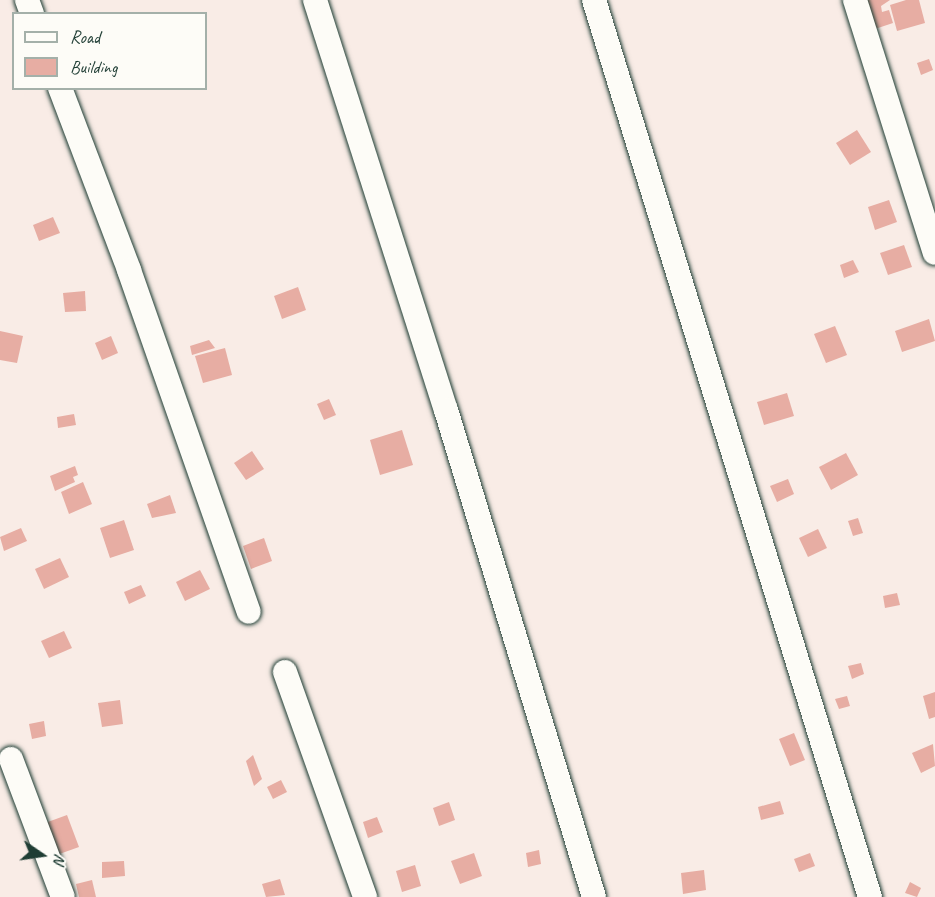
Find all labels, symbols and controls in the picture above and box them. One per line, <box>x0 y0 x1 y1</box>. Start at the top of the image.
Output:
legend <box>12 12 207 90</box>
text: Road <box>70 26 100 48</box>
text: Building <box>70 56 117 78</box>
north arrow <box>12 825 72 885</box>
text: N <box>49 852 70 866</box>

